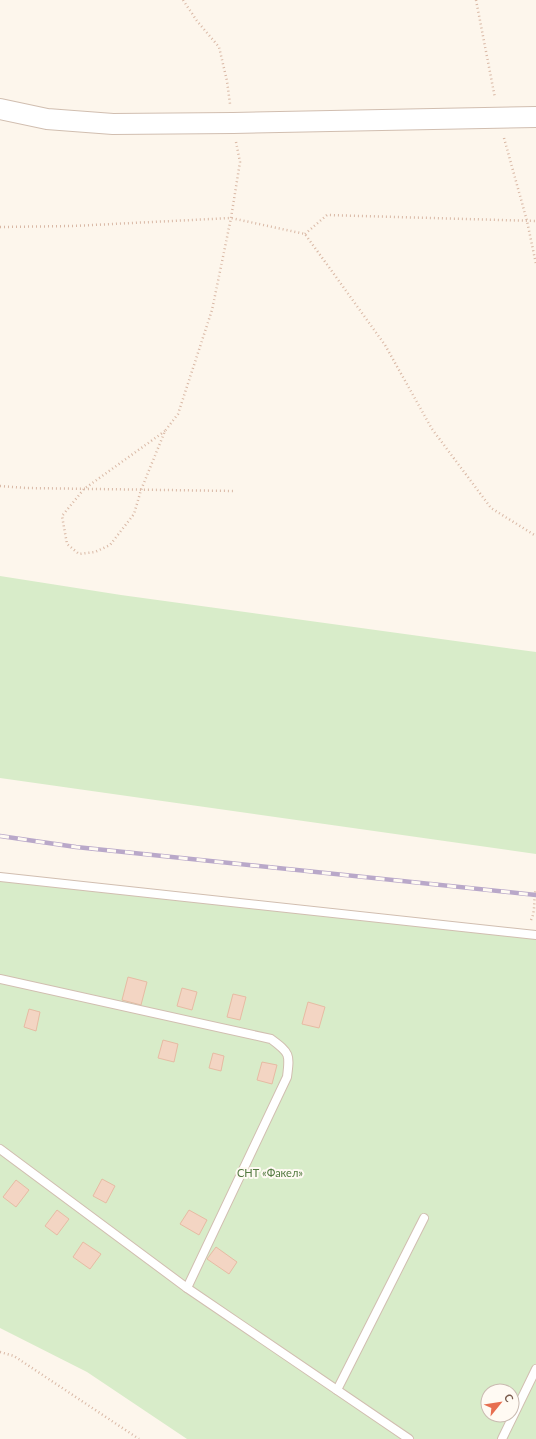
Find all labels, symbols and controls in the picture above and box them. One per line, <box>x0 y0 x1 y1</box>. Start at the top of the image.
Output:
park label: СНТ «Факел» <box>237 1166 303 1179</box>
north arrow <box>480 1383 520 1423</box>
text: С <box>502 1391 517 1405</box>

